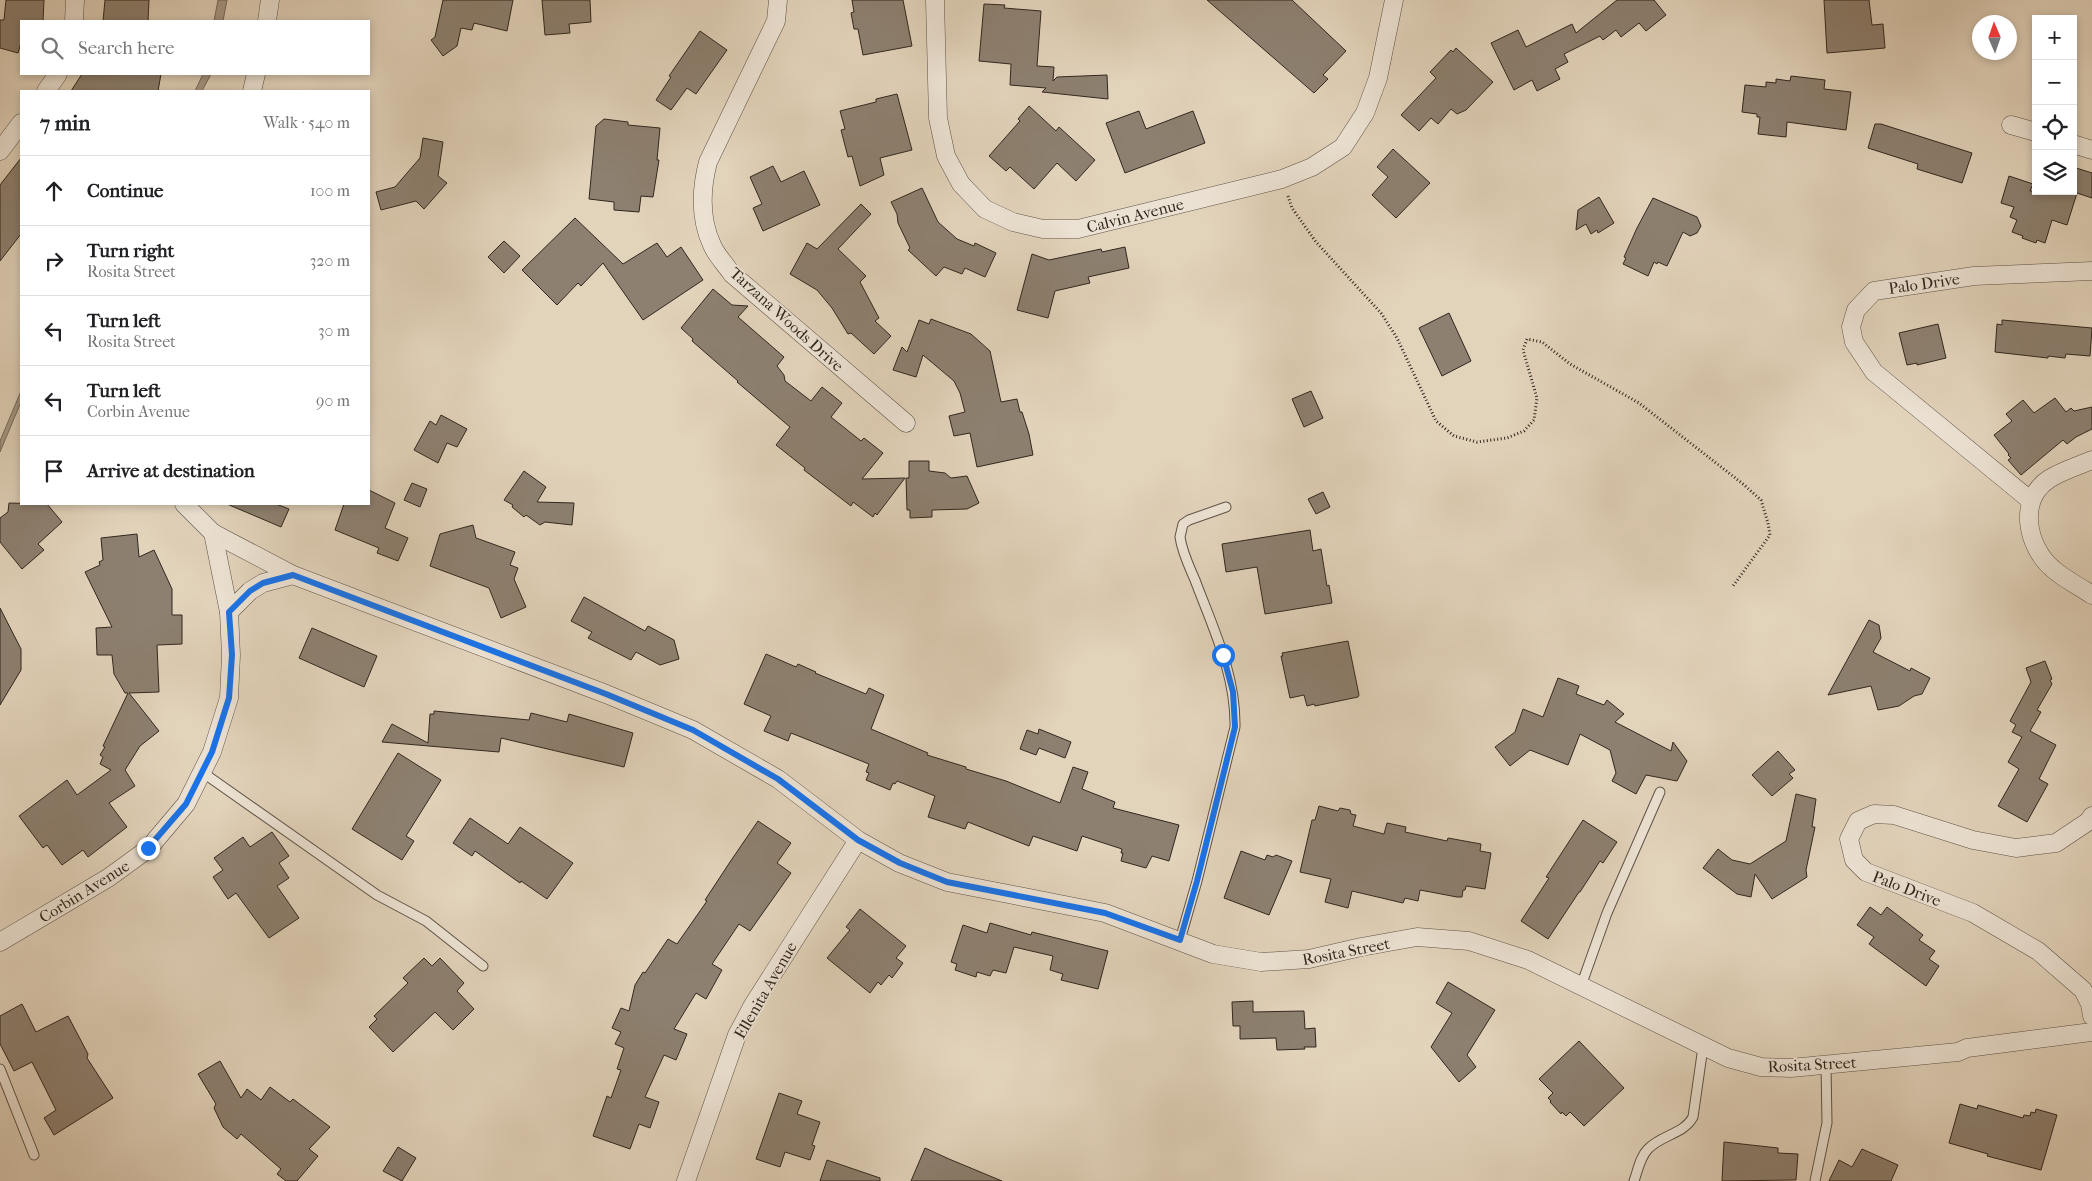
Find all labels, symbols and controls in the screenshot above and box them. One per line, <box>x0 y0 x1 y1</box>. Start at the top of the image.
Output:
north arrow <box>1972 15 2017 60</box>
map controls <box>2032 15 2077 195</box>
button: + <box>2032 15 2077 60</box>
search box <box>20 20 370 75</box>
icon: search <box>38 34 66 62</box>
text: Search here <box>78 37 174 59</box>
button: − <box>2032 60 2077 105</box>
button: locate <box>2032 105 2077 150</box>
text: 7 min <box>40 111 91 135</box>
text: Walk · 540 m <box>263 113 350 132</box>
button: layers <box>2032 150 2077 195</box>
icon: ahead <box>40 177 68 205</box>
text: Continue <box>87 180 163 202</box>
text: 100 m <box>310 181 350 200</box>
street label: Calvin Avenue <box>1085 194 1186 237</box>
text: Turn right <box>87 240 174 262</box>
icon: right <box>40 247 68 275</box>
text: 320 m <box>310 251 350 270</box>
text: Rosita Street <box>87 262 176 281</box>
street label: Tarzana Woods Drive <box>726 263 847 375</box>
street label: Palo Drive <box>1887 269 1961 298</box>
text: Turn left <box>87 310 161 332</box>
icon: left <box>40 317 68 345</box>
text: 30 m <box>318 321 350 340</box>
text: Rosita Street <box>87 332 176 351</box>
text: Turn left <box>87 380 161 402</box>
icon: left <box>40 387 68 415</box>
text: 90 m <box>316 391 350 410</box>
text: Corbin Avenue <box>87 402 190 421</box>
icon: arrive <box>40 457 68 485</box>
text: Arrive at destination <box>87 460 255 482</box>
route start <box>1212 644 1235 667</box>
route end <box>137 837 160 860</box>
street label: Corbin Avenue <box>36 856 133 927</box>
street label: Palo Drive <box>1870 867 1944 910</box>
street label: Rosita Street <box>1301 934 1392 969</box>
street label: Ellenita Avenue <box>730 938 801 1042</box>
street label: Rosita Street <box>1767 1053 1857 1076</box>

